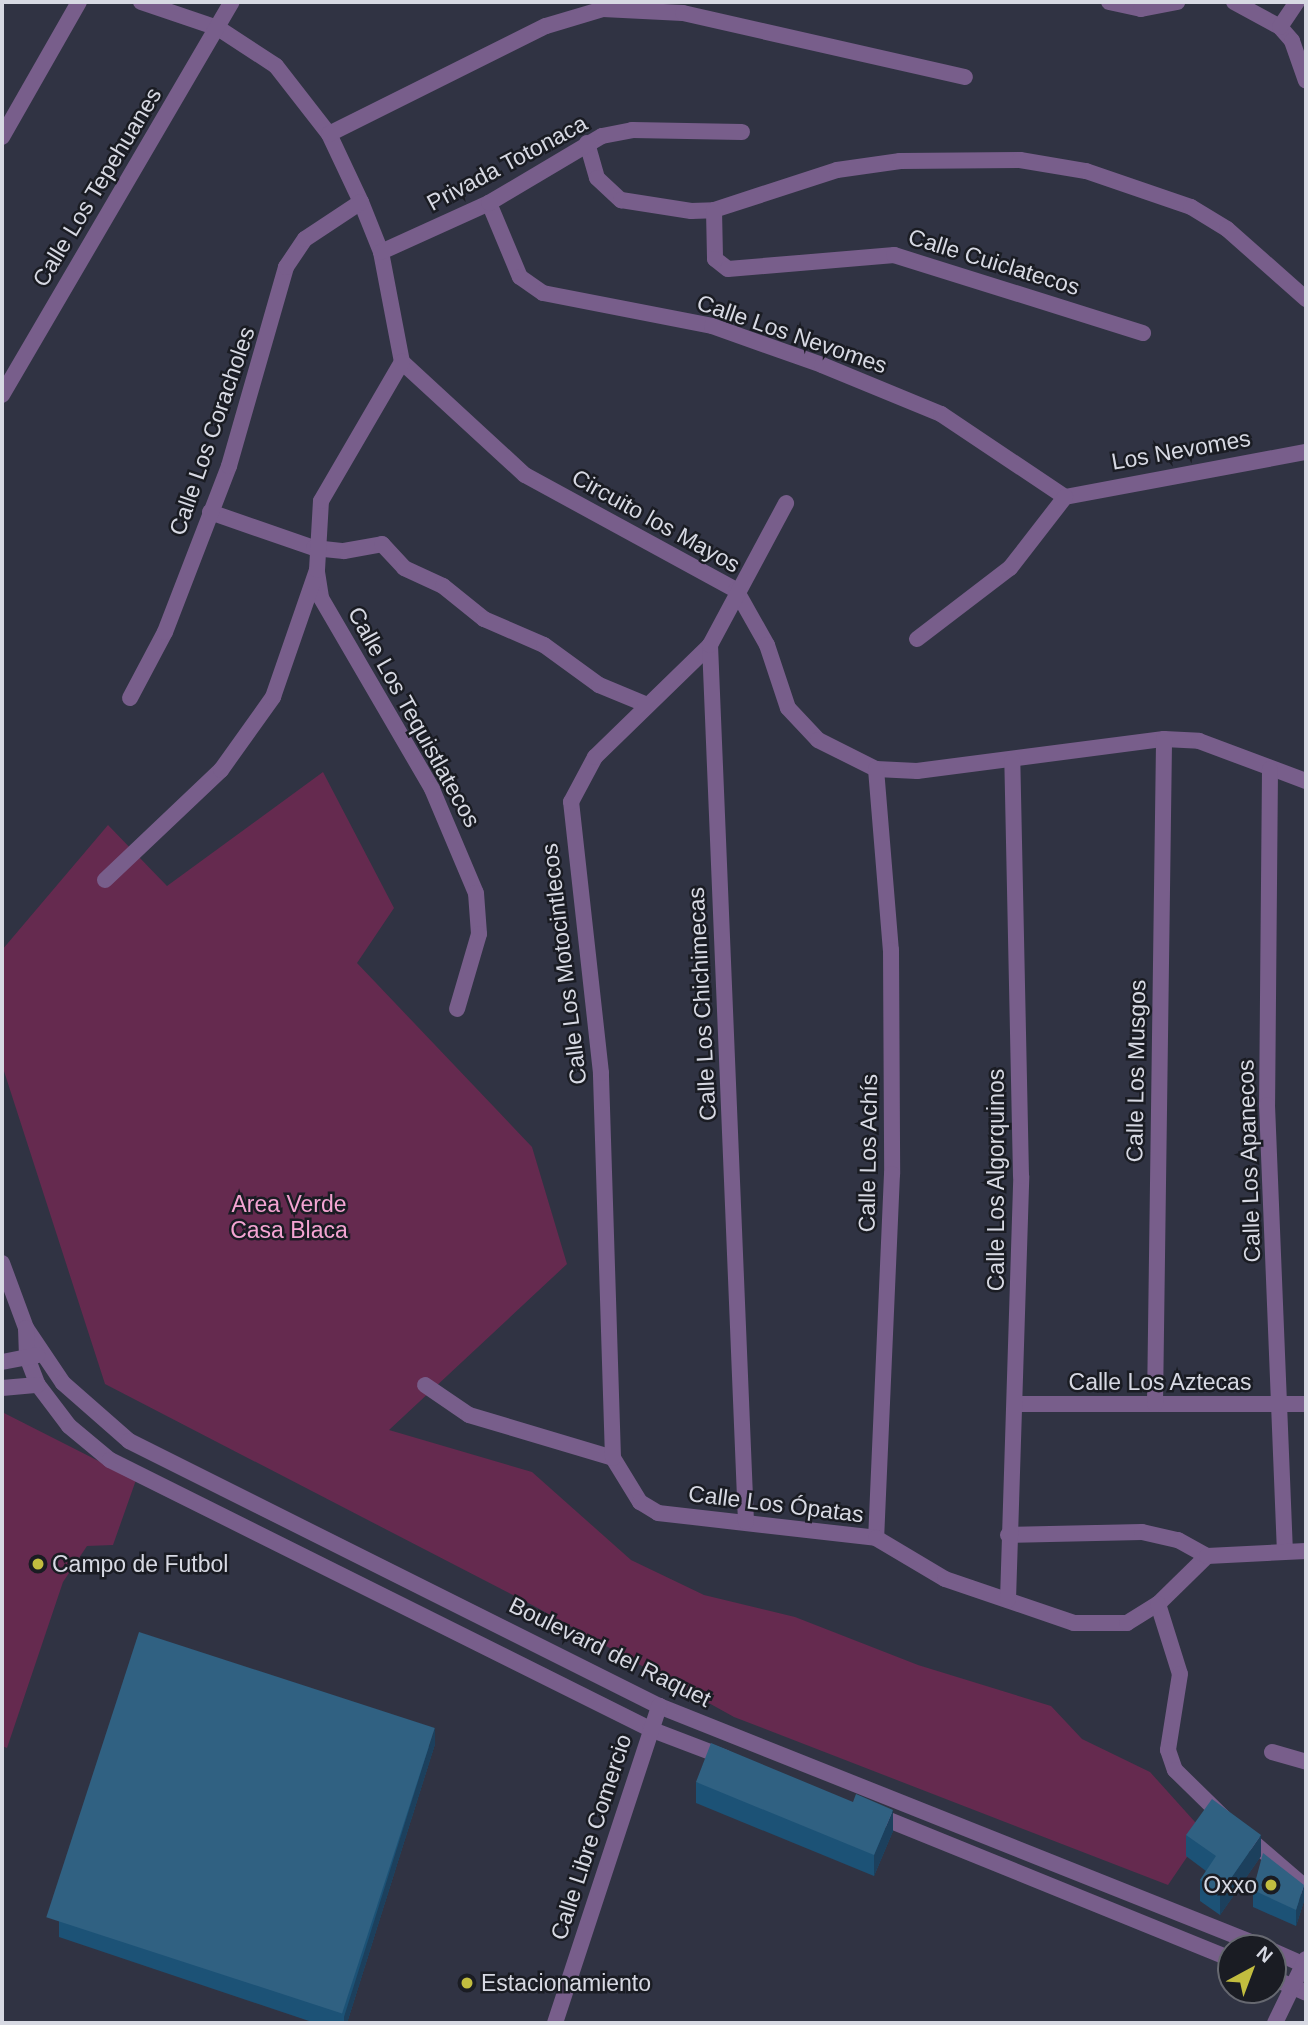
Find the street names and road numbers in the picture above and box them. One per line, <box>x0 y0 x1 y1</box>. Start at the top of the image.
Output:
street label: Calle Los Tepehuanes <box>27 82 167 292</box>
street label: Privada Totonaca <box>422 109 592 217</box>
street label: Calle Cuiclatecos <box>905 223 1083 301</box>
street label: Calle Los Nevomes <box>693 288 891 380</box>
street label: Calle Los Coracholes <box>163 323 261 539</box>
street label: Los Nevomes <box>1109 424 1253 476</box>
street label: Circuito los Mayos <box>567 463 745 579</box>
street label: Calle Los Tequistlatecos <box>342 602 486 832</box>
street label: Calle Los Motocintlecos <box>536 842 592 1086</box>
street label: Calle Los Chichimecas <box>682 886 722 1122</box>
street label: Calle Los Musgos <box>1121 979 1151 1163</box>
street label: Calle Los Apanecos <box>1232 1058 1266 1264</box>
street label: Calle Los Algorquinos <box>982 1068 1010 1292</box>
street label: Calle Los Achís <box>853 1073 883 1233</box>
street label: Calle Los Aztecas <box>1068 1368 1252 1396</box>
street label: Calle Los Ópatas <box>687 1480 865 1528</box>
street label: Boulevard del Raquet <box>505 1591 715 1713</box>
street label: Calle Libre Comercio <box>545 1731 637 1943</box>

